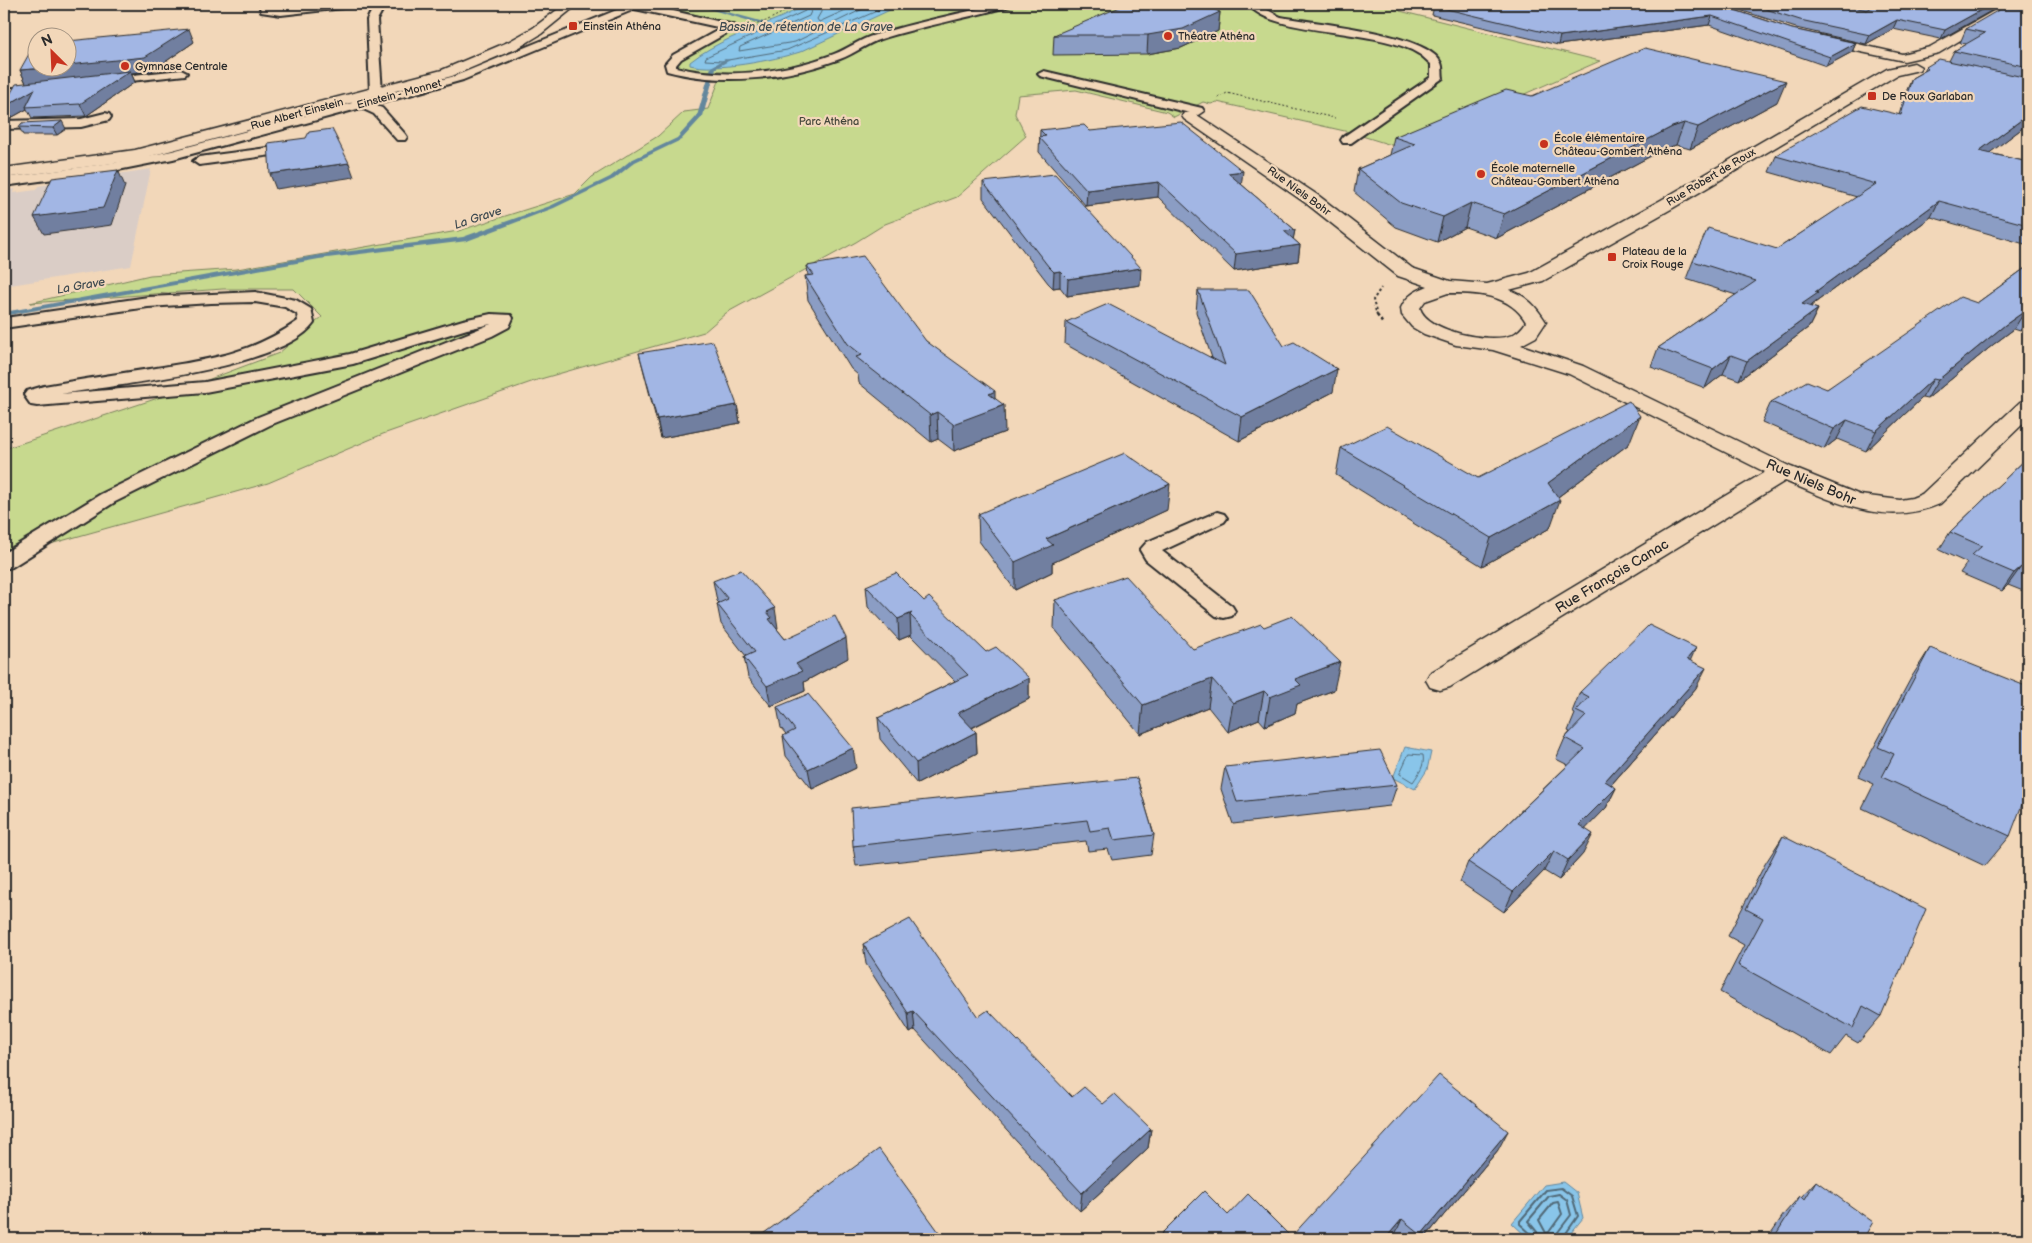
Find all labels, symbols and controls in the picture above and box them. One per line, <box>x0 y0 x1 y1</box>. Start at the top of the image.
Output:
marker: Einstein Athéna <box>567 20 579 32</box>
place label: Einstein Athéna <box>583 20 661 33</box>
water label: Bassin de rétention de La Grave <box>719 20 893 35</box>
north arrow <box>28 28 78 78</box>
marker: Théatre Athéna <box>1162 30 1174 42</box>
place label: Théatre Athéna <box>1178 30 1255 43</box>
text: N <box>39 31 55 50</box>
marker: Gymnase Centrale <box>119 60 131 72</box>
place label: Gymnase Centrale <box>135 60 228 73</box>
street label: Einstein - Monnet <box>355 76 443 112</box>
marker: De Roux Garlaban <box>1866 90 1878 102</box>
place label: De Roux Garlaban <box>1882 90 1973 103</box>
street label: Rue Albert Einstein <box>249 95 345 133</box>
park label: Parc Athéna <box>799 115 859 128</box>
place label: École élémentaire Château-Gombert Athéna <box>1554 131 1682 158</box>
marker: École élémentaire Château-Gombert Athéna <box>1538 138 1550 150</box>
street label: Rue Robert de Roux <box>1664 145 1758 209</box>
place label: École maternelle Château-Gombert Athéna <box>1491 161 1619 188</box>
street label: Rue Niels Bohr <box>1265 164 1334 219</box>
marker: École maternelle Château-Gombert Athéna <box>1475 168 1487 180</box>
water label: La Grave <box>452 203 504 233</box>
place label: Plateau de la Croix Rouge <box>1622 245 1687 271</box>
marker: Plateau de la Croix Rouge <box>1606 251 1618 263</box>
water label: La Grave <box>56 274 106 298</box>
street label: Rue Niels Bohr <box>1763 455 1859 509</box>
street label: Rue François Canac <box>1552 535 1672 617</box>

